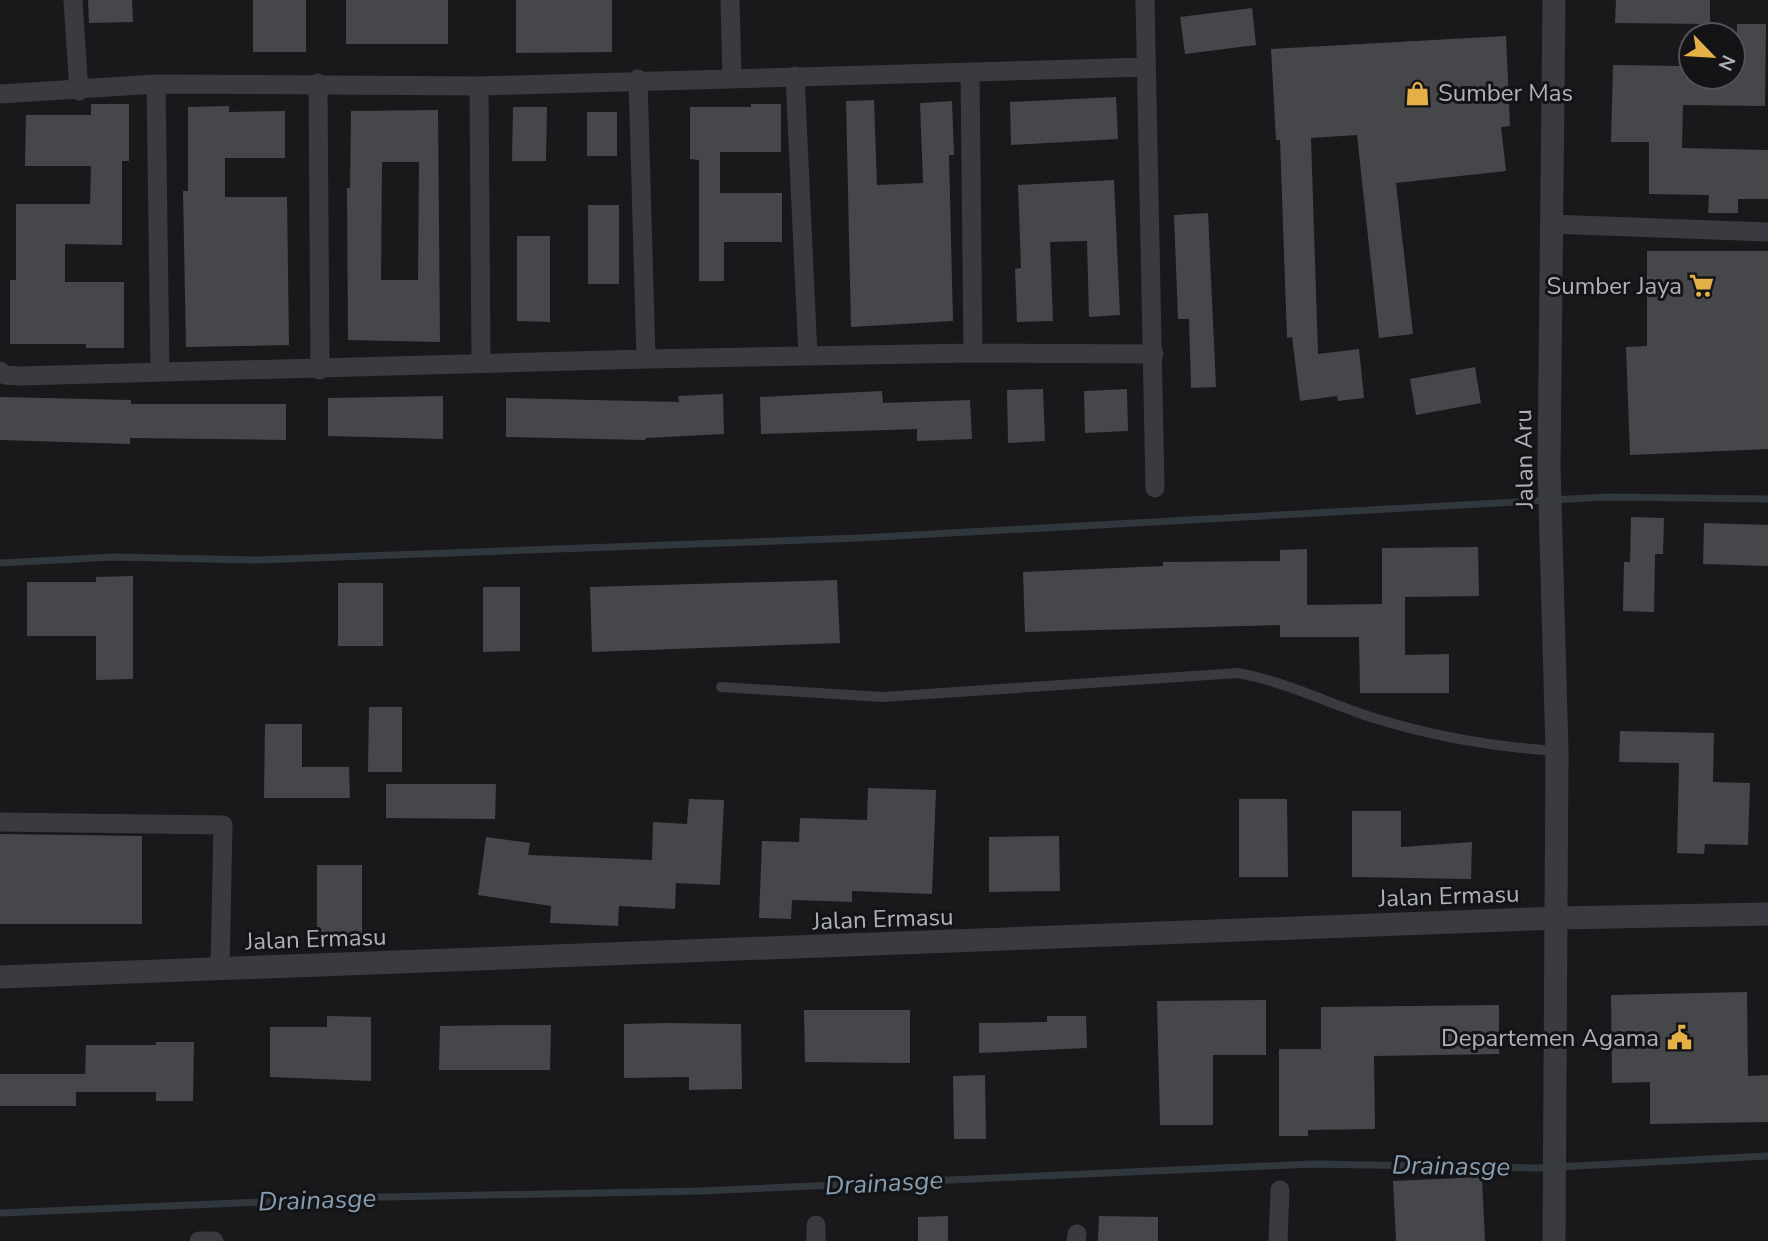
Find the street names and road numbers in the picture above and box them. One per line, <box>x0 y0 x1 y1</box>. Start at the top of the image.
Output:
street label: Jalan Aru <box>1507 409 1541 510</box>
street label: Jalan Ermasu <box>1377 878 1520 914</box>
street label: Jalan Ermasu <box>811 901 954 937</box>
street label: Jalan Ermasu <box>244 921 387 957</box>

